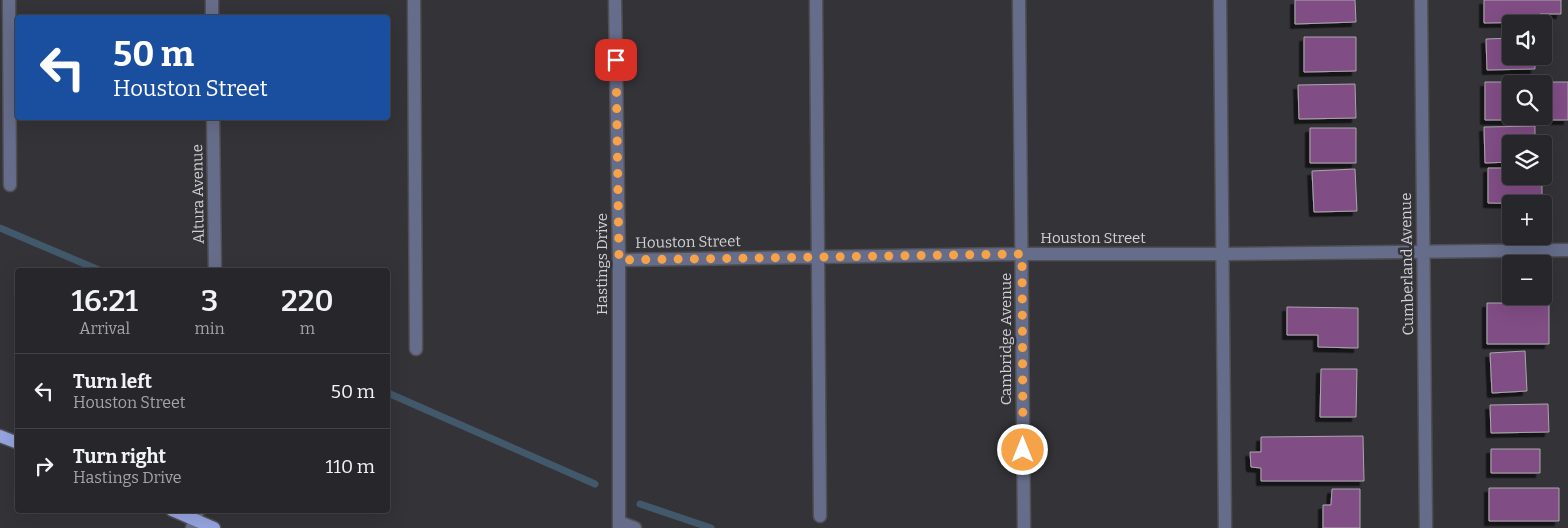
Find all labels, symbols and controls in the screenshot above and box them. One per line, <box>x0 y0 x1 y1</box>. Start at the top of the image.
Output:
map controls <box>1502 15 1552 305</box>
button: sound <box>1502 15 1552 65</box>
text: 50 m <box>113 33 194 75</box>
icon: left <box>30 35 95 100</box>
pin <box>595 39 637 81</box>
icon: arrive <box>602 46 630 74</box>
text: Houston Street <box>113 75 268 102</box>
button: search <box>1502 75 1552 125</box>
button: layers <box>1502 135 1552 185</box>
street label: Altura Avenue <box>188 144 208 244</box>
street label: Cumberland Avenue <box>1397 193 1417 335</box>
button: + <box>1502 195 1552 245</box>
street label: Hastings Drive <box>593 213 611 315</box>
street label: Houston Street <box>1040 229 1146 247</box>
street label: Houston Street <box>635 232 741 252</box>
button: − <box>1502 255 1552 305</box>
street label: Cambridge Avenue <box>997 273 1015 405</box>
text: 16:21 <box>71 283 138 319</box>
text: 3 <box>201 283 218 319</box>
text: 220 <box>281 283 334 319</box>
text: Arrival <box>79 319 130 338</box>
text: min <box>194 319 225 338</box>
text: m <box>300 319 315 338</box>
text: Turn left <box>73 370 152 393</box>
icon: left <box>30 377 58 405</box>
text: 50 m <box>331 380 375 403</box>
text: Houston Street <box>73 393 186 412</box>
position arrow <box>996 423 1048 475</box>
text: Turn right <box>73 445 166 468</box>
icon: right <box>30 452 58 480</box>
text: 110 m <box>325 455 375 478</box>
text: Hastings Drive <box>73 468 182 487</box>

